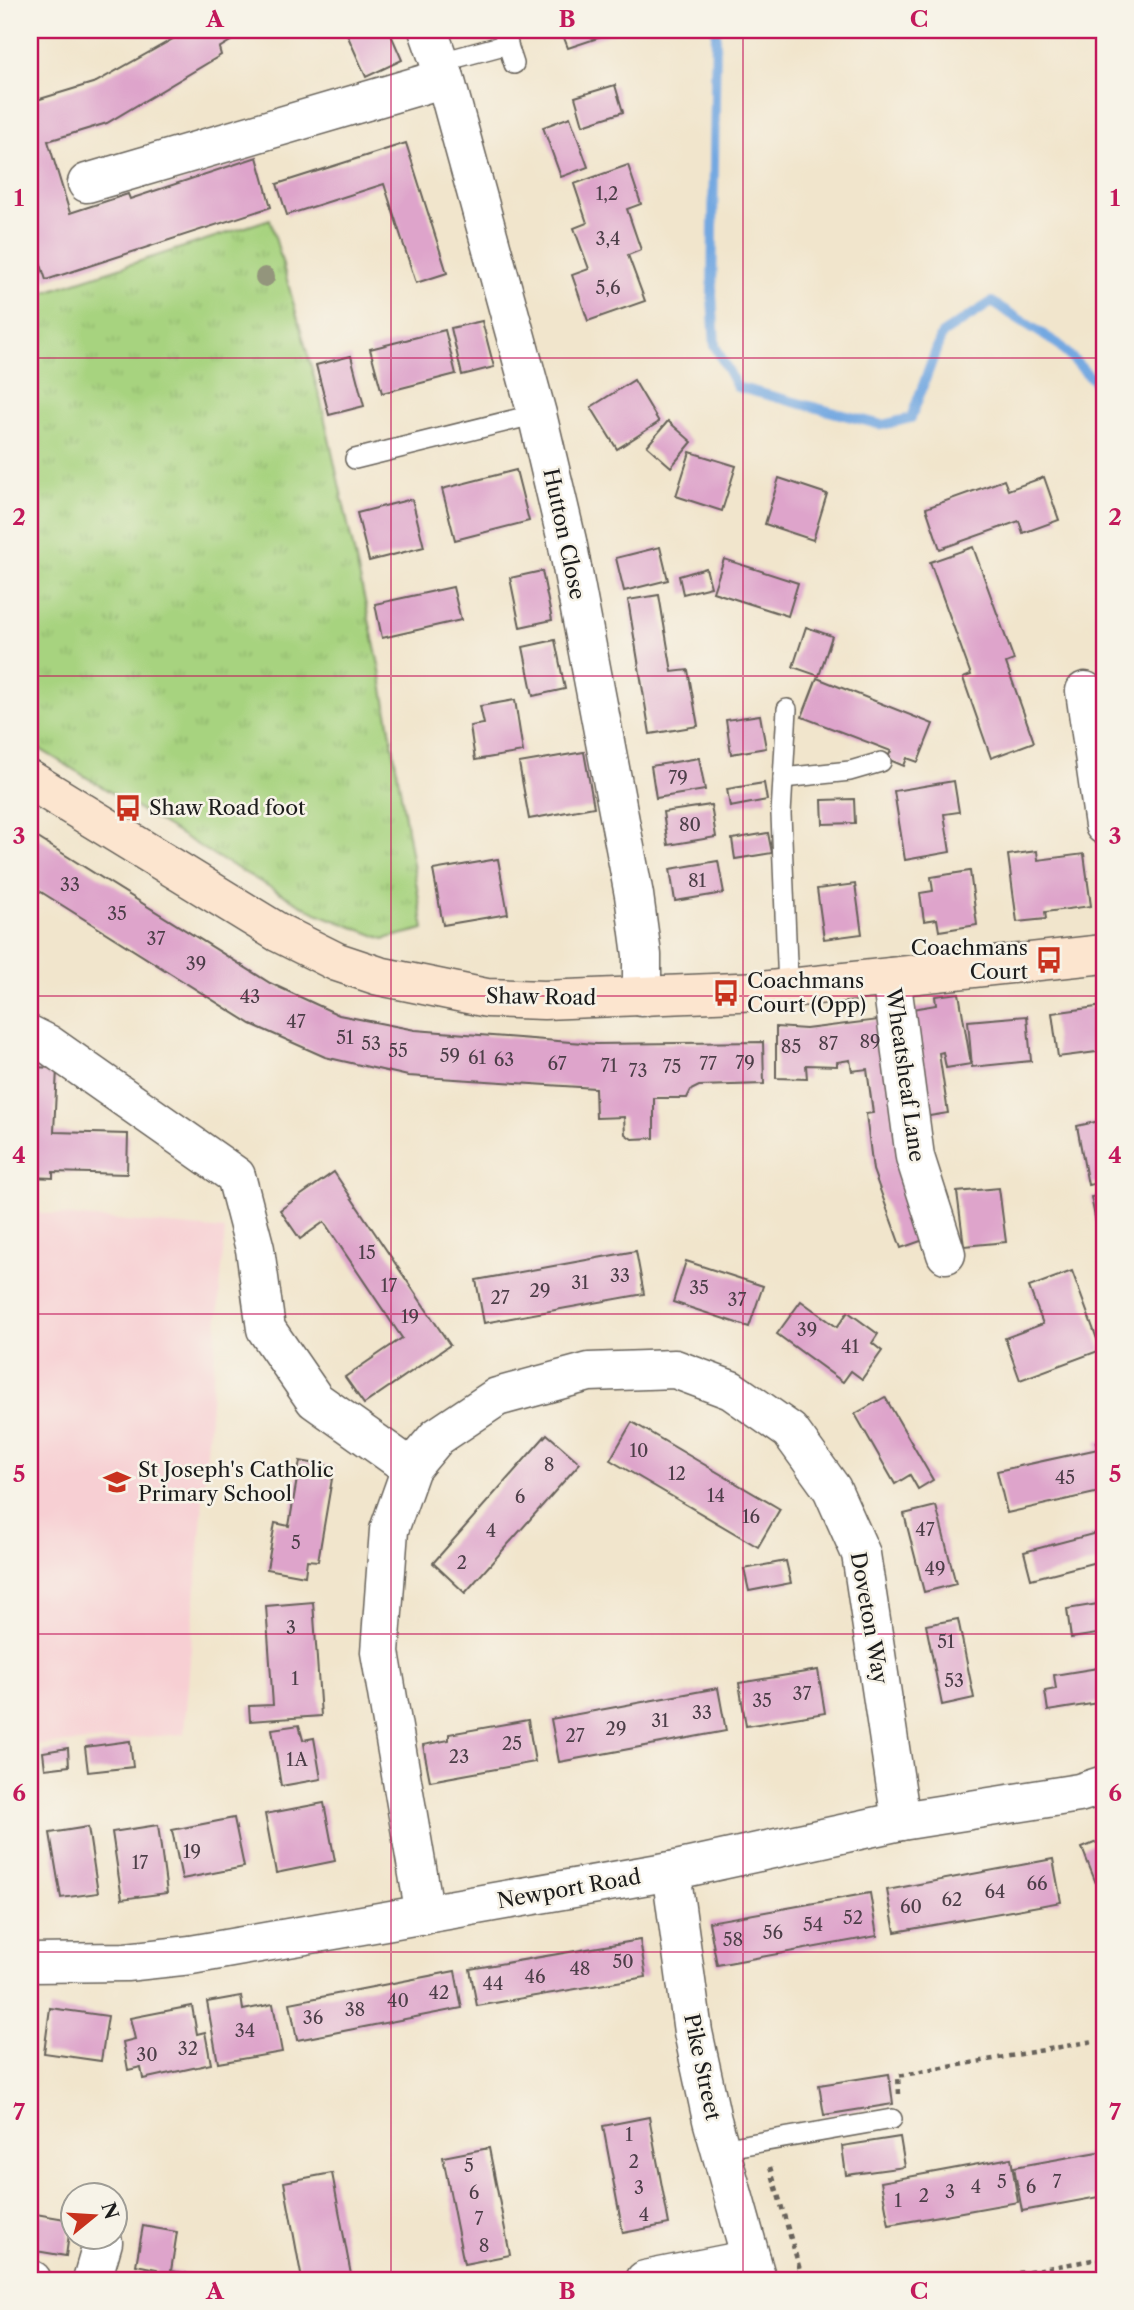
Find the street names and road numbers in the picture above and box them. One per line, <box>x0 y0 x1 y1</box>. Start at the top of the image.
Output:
street label: Hutton Close <box>538 466 591 602</box>
street label: Shaw Road <box>486 983 597 1010</box>
street label: Wheatsheaf Lane <box>881 986 930 1163</box>
street label: Doveton Way <box>846 1550 893 1686</box>
street label: Newport Road <box>495 1864 643 1913</box>
street label: Pike Street <box>679 2011 726 2123</box>

